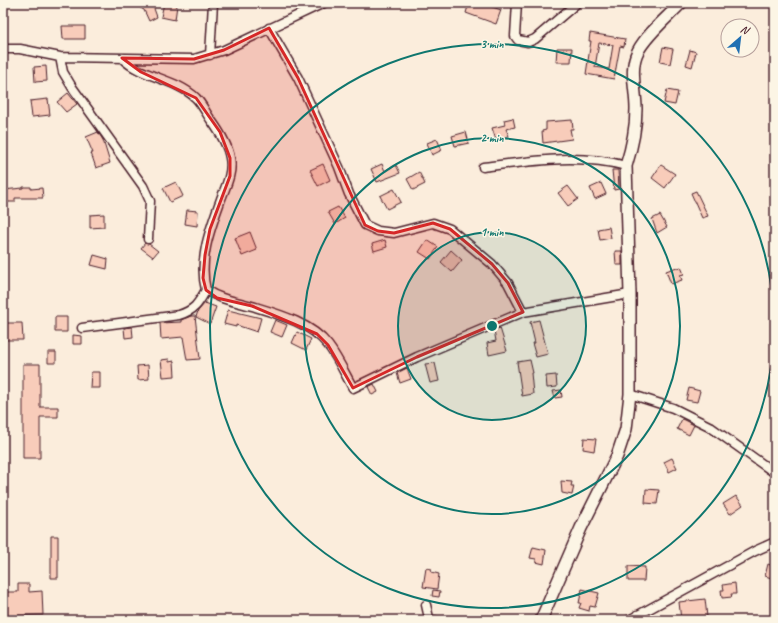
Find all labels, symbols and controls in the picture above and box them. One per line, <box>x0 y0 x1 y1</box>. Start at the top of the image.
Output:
north arrow <box>720 18 760 58</box>
text: N <box>738 21 753 38</box>
text: 3 min <box>481 36 504 52</box>
text: 2 min <box>481 130 504 146</box>
text: 1 min <box>481 224 504 240</box>
centre of rings <box>485 319 499 333</box>

